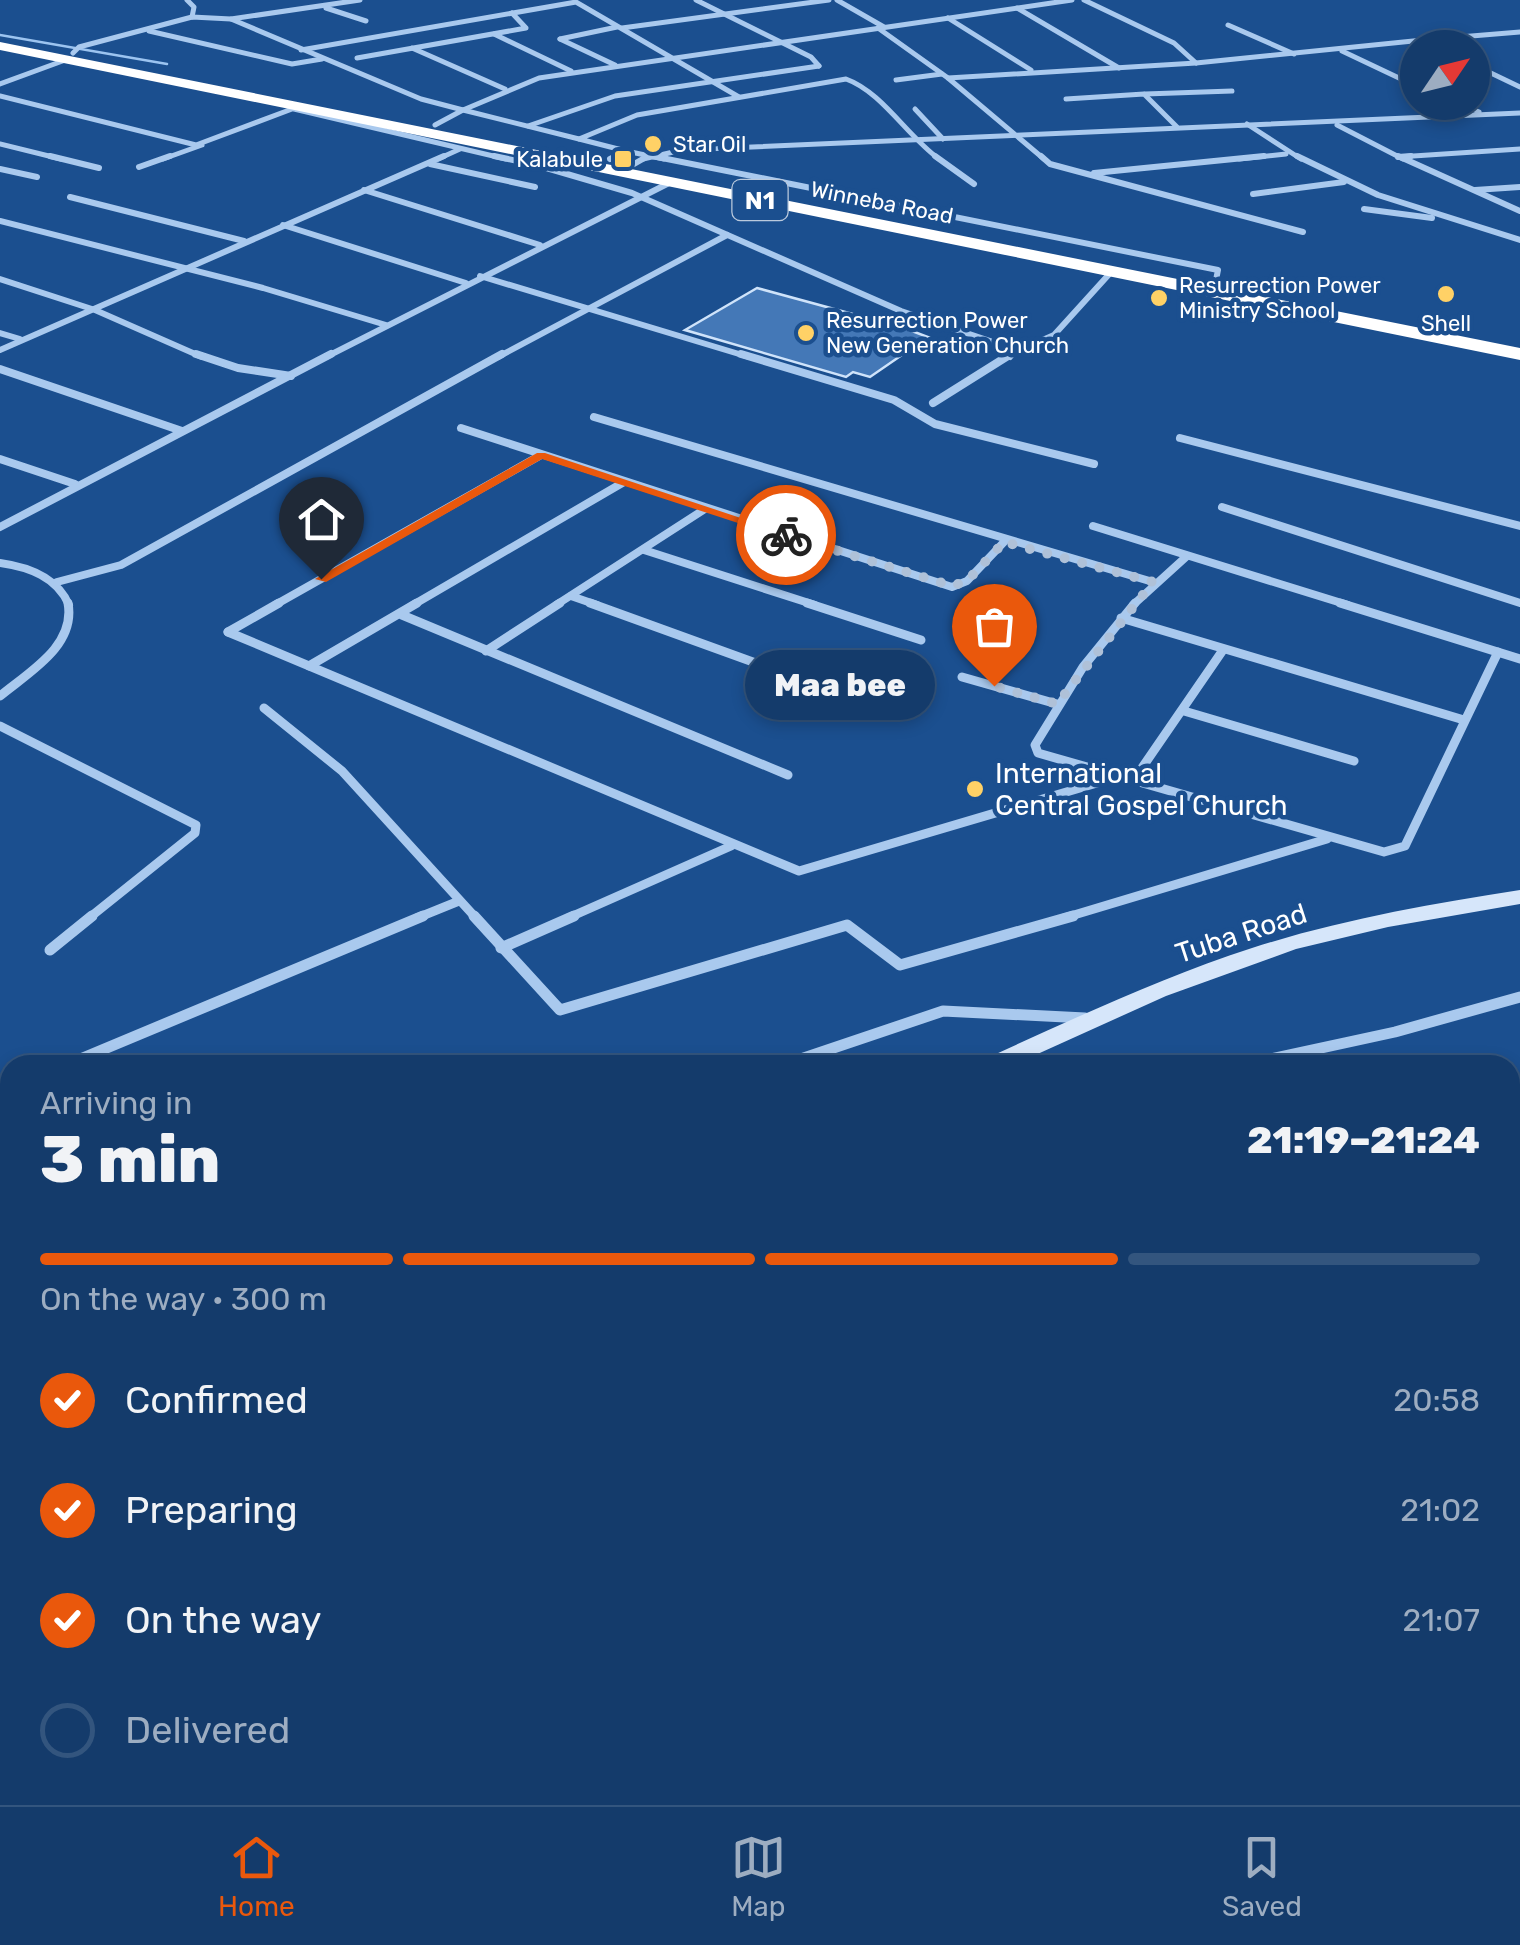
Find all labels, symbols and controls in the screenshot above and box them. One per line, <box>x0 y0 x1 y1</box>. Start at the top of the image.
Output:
north arrow <box>1400 30 1490 120</box>
map controls <box>1400 30 1490 120</box>
place label: Star Oil <box>673 131 746 158</box>
marker: Star Oil <box>642 133 664 155</box>
place label: Kalabule <box>516 146 603 173</box>
marker: Kalabule <box>612 148 634 170</box>
street label: Winneba Road <box>808 175 956 230</box>
road number: N1 <box>732 180 788 220</box>
place label: Resurrection Power Ministry School <box>1179 272 1381 324</box>
marker: Shell <box>1435 283 1457 305</box>
marker: Resurrection Power Ministry School <box>1148 287 1170 309</box>
place label: Resurrection Power New Generation Church <box>826 307 1069 359</box>
place label: Shell <box>1421 310 1471 337</box>
marker: Resurrection Power New Generation Church <box>795 322 817 344</box>
pin <box>279 477 364 580</box>
courier <box>736 485 836 585</box>
icon: home <box>294 492 349 547</box>
icon: bike <box>759 508 814 563</box>
pin <box>952 584 1037 687</box>
icon: bag <box>967 599 1022 654</box>
callout: Maa bee <box>744 651 934 721</box>
text: Maa bee <box>774 666 906 704</box>
place label: International Central Gospel Church <box>995 757 1287 822</box>
marker: International Central Gospel Church <box>964 778 986 800</box>
street label: Tuba Road <box>1171 897 1311 970</box>
text: Arriving in <box>40 1084 192 1122</box>
text: 21:19–21:24 <box>1247 1117 1480 1163</box>
text: 3 min <box>40 1121 220 1198</box>
text: On the way · 300 m <box>40 1280 327 1318</box>
icon: check <box>40 1373 95 1428</box>
text: Confirmed <box>125 1377 308 1423</box>
text: 20:58 <box>1393 1381 1480 1419</box>
icon: check <box>40 1483 95 1538</box>
text: Preparing <box>125 1487 298 1533</box>
text: 21:02 <box>1400 1491 1480 1529</box>
icon: check <box>40 1593 95 1648</box>
text: On the way <box>125 1597 321 1643</box>
text: 21:07 <box>1403 1601 1480 1639</box>
text: Delivered <box>125 1707 290 1753</box>
tab: Home <box>218 1830 295 1923</box>
tab: Map <box>731 1830 786 1923</box>
tab: Saved <box>1222 1830 1302 1923</box>

